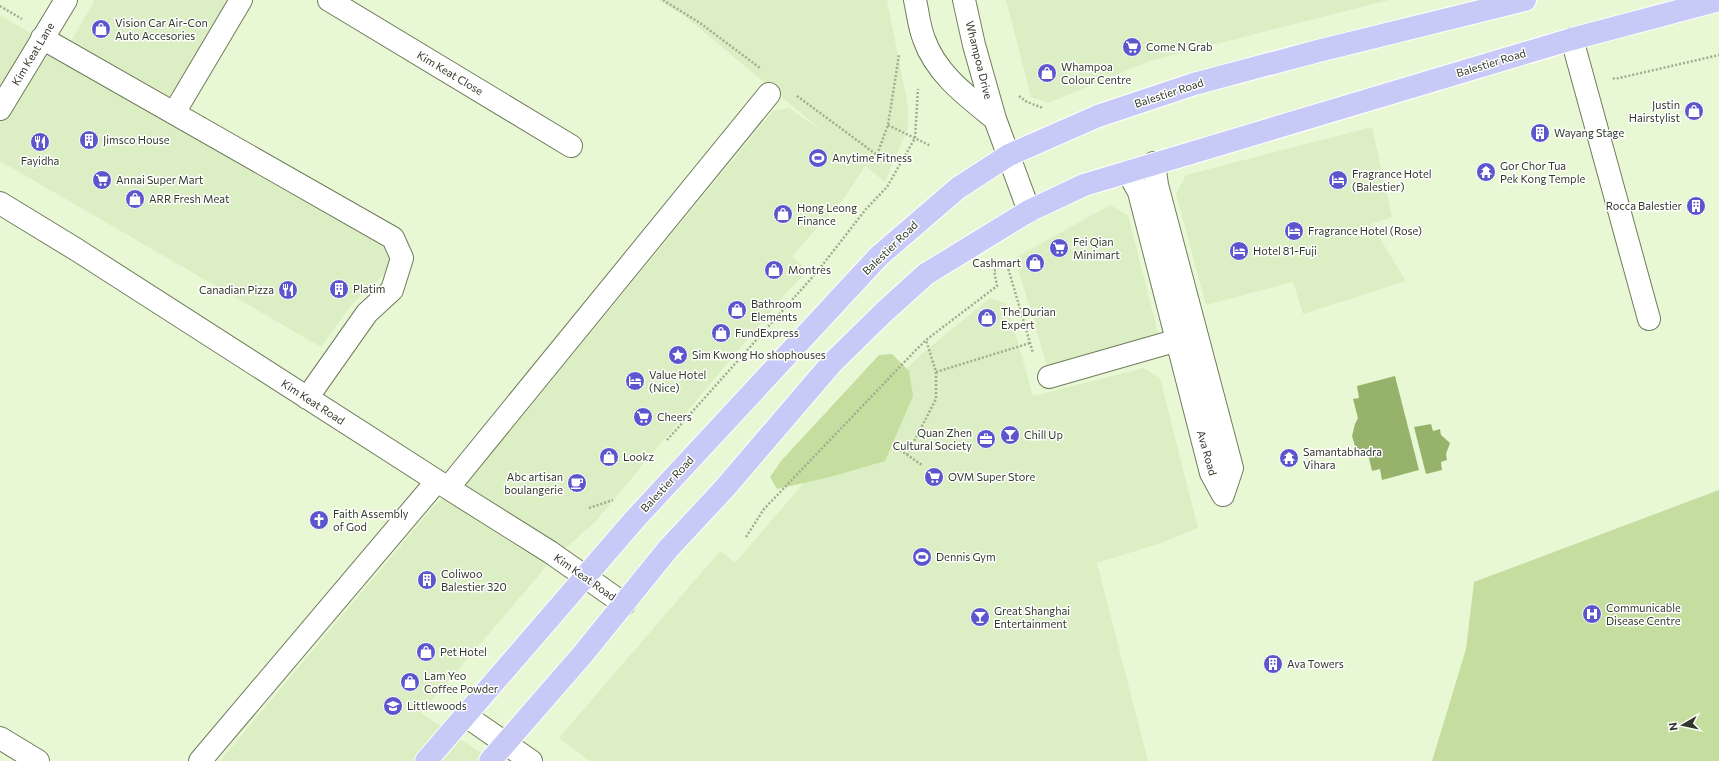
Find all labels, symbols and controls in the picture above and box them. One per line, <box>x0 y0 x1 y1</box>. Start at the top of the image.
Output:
place label: Vision Car Air-Con Auto Accesories <box>115 16 208 42</box>
shop icon: Vision Car Air-Con Auto Accesories <box>90 18 112 40</box>
street label: Whampoa Drive <box>963 19 996 101</box>
street label: Kim Keat Lane <box>9 20 57 88</box>
supermarket icon: Come N Grab <box>1121 36 1143 58</box>
place label: Come N Grab <box>1146 40 1213 53</box>
street label: Balestier Road <box>1455 46 1527 79</box>
street label: Kim Keat Close <box>415 48 486 97</box>
place label: Whampoa Colour Centre <box>1061 60 1131 86</box>
shop icon: Whampoa Colour Centre <box>1036 62 1058 84</box>
street label: Balestier Road <box>1133 75 1205 110</box>
place label: Justin Hairstylist <box>1629 98 1680 124</box>
shop icon: Justin Hairstylist <box>1683 100 1705 122</box>
building icon: Wayang Stage <box>1529 122 1551 144</box>
place label: Wayang Stage <box>1554 126 1624 139</box>
building icon: Jimsco House <box>78 129 100 151</box>
restaurant icon: Fayidha <box>29 131 51 153</box>
place label: Jimsco House <box>103 133 170 147</box>
sports icon: Anytime Fitness <box>807 147 829 169</box>
place label: Anytime Fitness <box>832 151 912 164</box>
place label: Fayidha <box>21 154 59 167</box>
place label: Gor Chor Tua Pek Kong Temple <box>1500 159 1585 185</box>
temple icon: Gor Chor Tua Pek Kong Temple <box>1475 161 1497 183</box>
place label: Fragrance Hotel (Balestier) <box>1352 167 1432 193</box>
supermarket icon: Annai Super Mart <box>91 169 113 191</box>
hotel icon: Fragrance Hotel (Balestier) <box>1327 169 1349 191</box>
place label: Annai Super Mart <box>116 173 204 186</box>
shop icon: ARR Fresh Meat <box>124 188 146 210</box>
place label: ARR Fresh Meat <box>149 192 230 205</box>
building icon: Rocca Balestier <box>1685 195 1707 217</box>
place label: Rocca Balestier <box>1606 199 1683 212</box>
place label: Hong Leong Finance <box>797 201 857 227</box>
shop icon: Hong Leong Finance <box>772 203 794 225</box>
street label: Balestier Road <box>859 218 920 277</box>
hotel icon: Fragrance Hotel (Rose) <box>1283 220 1305 242</box>
place label: Fragrance Hotel (Rose) <box>1308 224 1422 237</box>
place label: Fei Qian Minimart <box>1073 235 1120 261</box>
supermarket icon: Fei Qian Minimart <box>1048 237 1070 259</box>
hotel icon: Hotel 81-Fuji <box>1228 240 1250 262</box>
place label: Hotel 81-Fuji <box>1253 244 1317 257</box>
shop icon: Cashmart <box>1024 252 1046 274</box>
place label: Cashmart <box>972 256 1021 269</box>
shop icon: Montres <box>763 259 785 281</box>
place label: Montres <box>788 263 831 276</box>
building icon: Platim <box>328 278 350 300</box>
restaurant icon: Canadian Pizza <box>277 279 299 301</box>
place label: Platim <box>353 282 385 295</box>
place label: Canadian Pizza <box>199 283 274 296</box>
place label: Bathroom Elements <box>751 297 802 323</box>
shop icon: Bathroom Elements <box>726 299 748 321</box>
place label: The Durian Expert <box>1001 305 1056 331</box>
shop icon: The Durian Expert <box>976 307 998 329</box>
shop icon: FundExpress <box>710 322 732 344</box>
place label: FundExpress <box>735 326 799 339</box>
place icon: Sim Kwong Ho shophouses <box>667 344 689 366</box>
place label: Sim Kwong Ho shophouses <box>692 348 826 361</box>
place label: Value Hotel (Nice) <box>649 368 706 394</box>
hotel icon: Value Hotel (Nice) <box>624 370 646 392</box>
street label: Kim Keat Road <box>279 376 347 427</box>
supermarket icon: Cheers <box>632 406 654 428</box>
place label: Cheers <box>657 410 692 423</box>
bar icon: Chill Up <box>999 424 1021 446</box>
place label: Quan Zhen Cultural Society <box>893 426 972 452</box>
office icon: Quan Zhen Cultural Society <box>975 428 997 450</box>
place label: Chill Up <box>1024 428 1063 441</box>
street label: Ava Road <box>1195 429 1220 477</box>
place label: Samantabhadra Vihara <box>1303 445 1382 471</box>
shop icon: Lookz <box>598 446 620 468</box>
temple icon: Samantabhadra Vihara <box>1278 447 1300 469</box>
place label: Lookz <box>623 450 654 463</box>
street label: Balestier Road <box>637 453 696 514</box>
supermarket icon: OVM Super Store <box>923 466 945 488</box>
place label: Abc artisan boulangerie <box>504 470 563 496</box>
place label: OVM Super Store <box>948 470 1035 483</box>
cafe icon: Abc artisan boulangerie <box>566 472 588 494</box>
place label: Faith Assembly of God <box>333 507 409 533</box>
church icon: Faith Assembly of God <box>308 509 330 531</box>
sports icon: Dennis Gym <box>911 546 933 568</box>
street label: Kim Keat Road <box>552 550 619 603</box>
place label: Dennis Gym <box>936 550 996 563</box>
place label: Coliwoo Balestier 320 <box>441 567 507 593</box>
building icon: Coliwoo Balestier 320 <box>416 569 438 591</box>
place label: Communicable Disease Centre <box>1606 601 1681 627</box>
hospital icon: Communicable Disease Centre <box>1581 603 1603 625</box>
place label: Great Shanghai Entertainment <box>994 604 1070 630</box>
bar icon: Great Shanghai Entertainment <box>969 606 991 628</box>
shop icon: Pet Hotel <box>415 641 437 663</box>
place label: Pet Hotel <box>440 645 487 658</box>
building icon: Ava Towers <box>1262 653 1284 675</box>
place label: Ava Towers <box>1287 657 1344 670</box>
place label: Lam Yeo Coffee Powder <box>424 669 499 695</box>
shop icon: Lam Yeo Coffee Powder <box>399 671 421 693</box>
school or university icon: Littlewoods <box>382 695 404 717</box>
place label: Littlewoods <box>407 699 467 712</box>
north arrow <box>1663 705 1703 745</box>
text: N <box>1666 722 1680 732</box>

